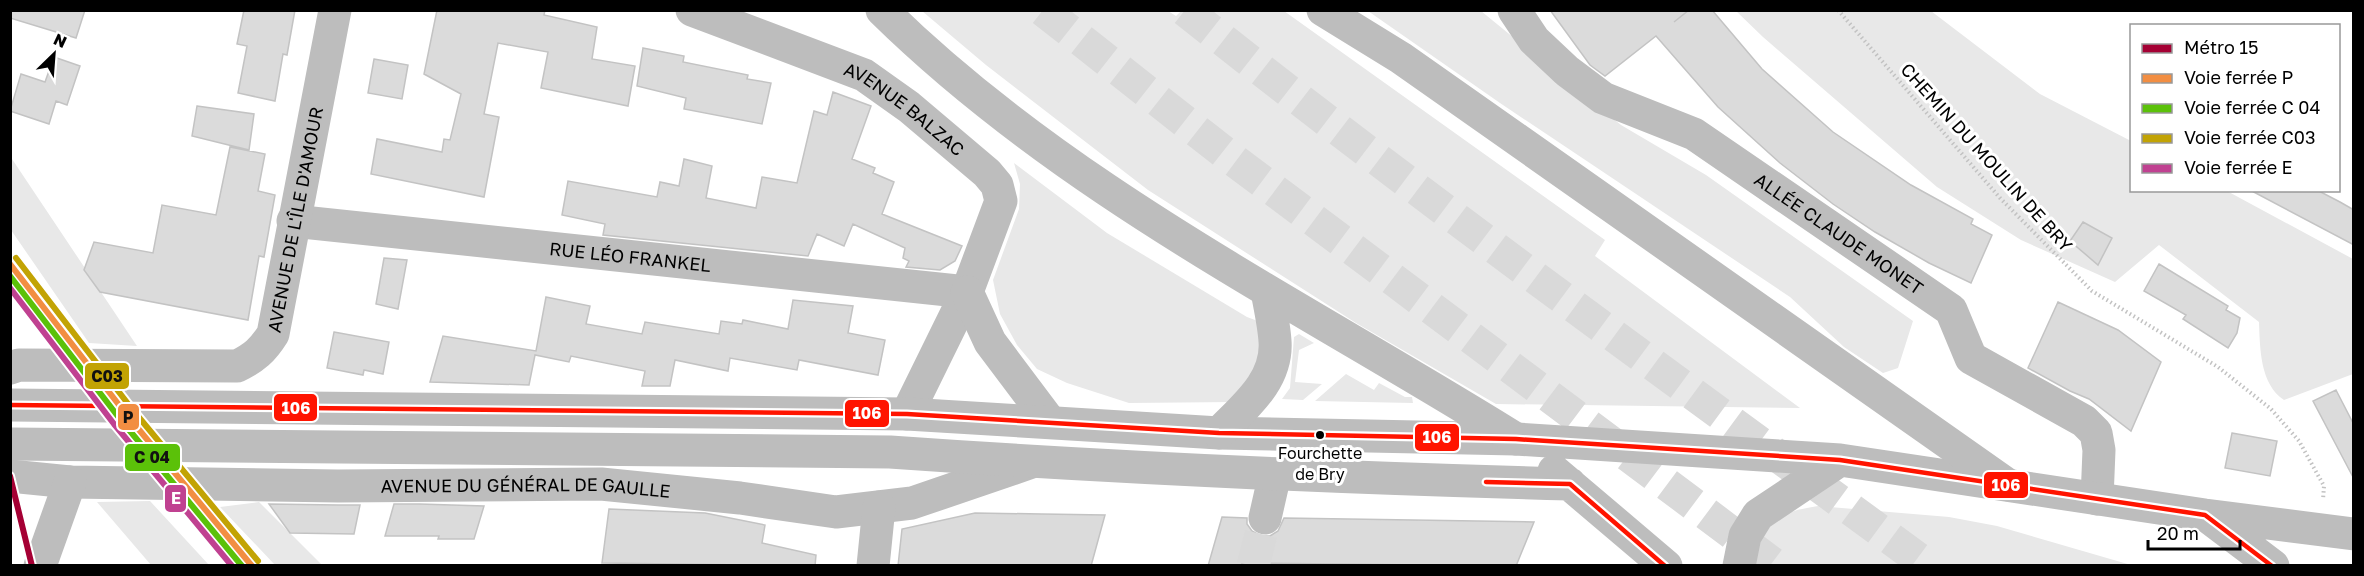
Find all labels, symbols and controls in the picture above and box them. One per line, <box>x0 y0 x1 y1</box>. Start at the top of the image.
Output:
north arrow <box>24 24 84 84</box>
legend <box>2130 24 2340 192</box>
text: N <box>51 29 70 52</box>
text: Métro 15 <box>2184 36 2258 58</box>
street label: AVENUE BALZAC <box>841 58 969 160</box>
street label: CHEMIN DU MOULIN DE BRY <box>1897 58 2078 256</box>
text: Voie ferrée P <box>2184 66 2293 88</box>
text: Voie ferrée C 04 <box>2184 96 2321 118</box>
street label: AVENUE DE L'ÎLE D'AMOUR <box>263 105 327 334</box>
text: Voie ferrée C03 <box>2184 126 2316 148</box>
text: Voie ferrée E <box>2184 156 2293 178</box>
street label: ALLÉE CLAUDE MONET <box>1750 168 1928 299</box>
street label: RUE LÉO FRANKEL <box>548 237 712 276</box>
line badge: C03 <box>84 362 130 390</box>
text: C03 <box>91 366 123 386</box>
line badge: 106 <box>273 393 318 422</box>
text: 106 <box>282 398 310 418</box>
line badge: 106 <box>844 399 890 428</box>
line badge: P <box>117 403 140 431</box>
text: 106 <box>853 403 881 423</box>
text: P <box>123 407 134 427</box>
line badge: 106 <box>1414 423 1460 452</box>
text: 106 <box>1423 427 1451 447</box>
marker: Fourchette de Bry <box>1314 429 1326 441</box>
line badge: C 04 <box>124 443 181 472</box>
place label: Fourchette de Bry <box>1278 443 1362 484</box>
text: C 04 <box>134 447 170 467</box>
line badge: 106 <box>1983 471 2029 499</box>
street label: AVENUE DU GÉNÉRAL DE GAULLE <box>381 473 671 502</box>
text: 106 <box>1992 475 2020 495</box>
line badge: E <box>164 484 187 513</box>
text: E <box>171 488 181 508</box>
scale bar <box>2148 513 2240 551</box>
text: 20 m <box>2157 522 2199 544</box>

